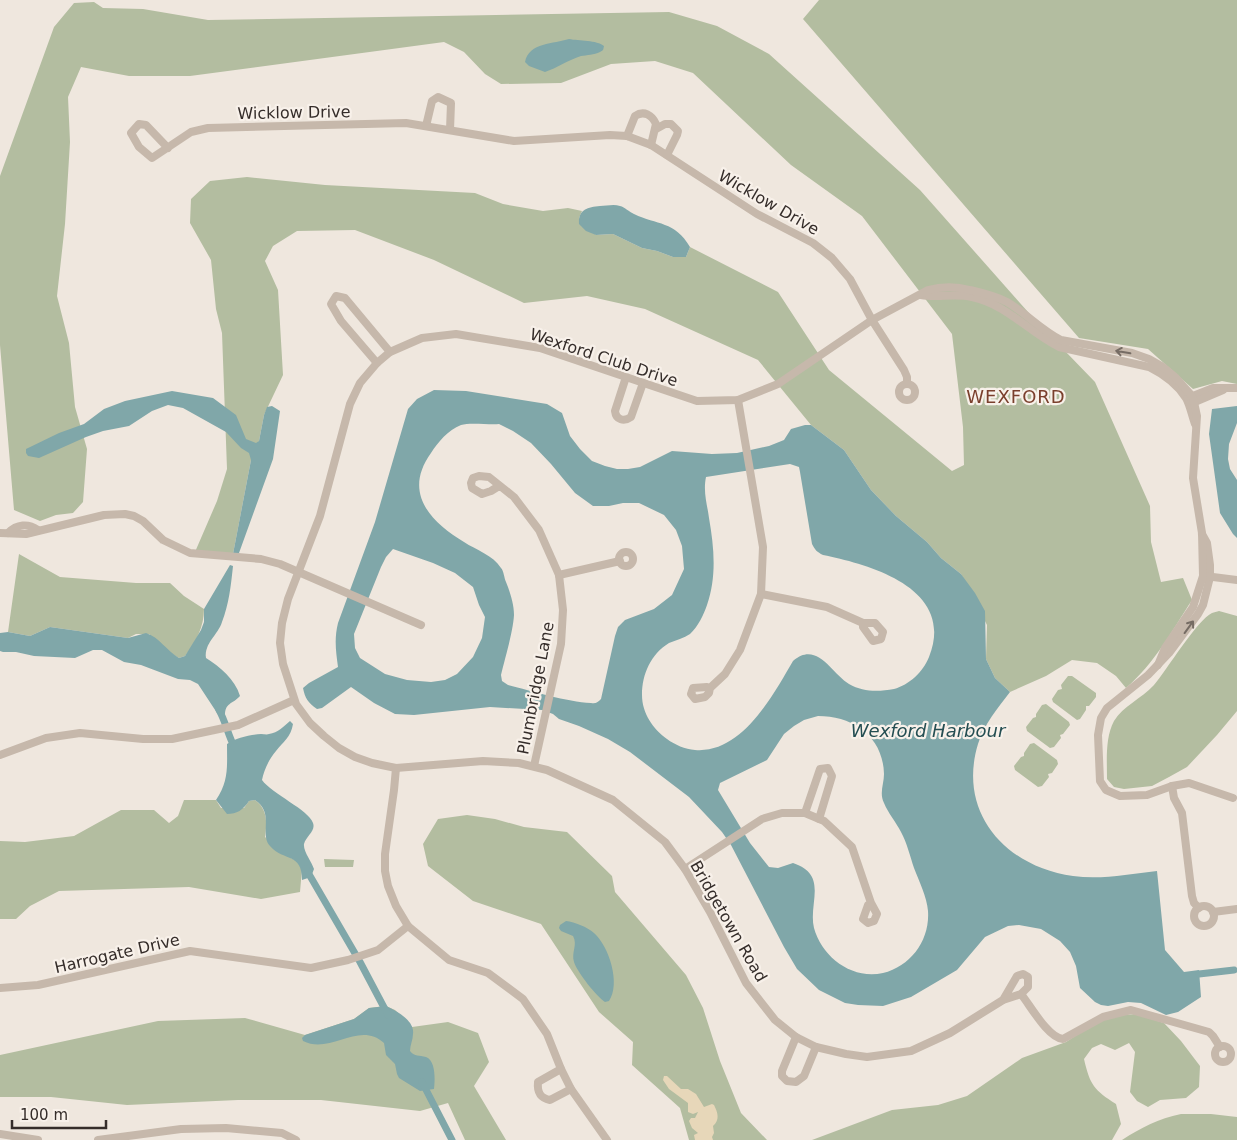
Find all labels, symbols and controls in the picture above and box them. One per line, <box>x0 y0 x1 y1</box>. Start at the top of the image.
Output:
street label: Wicklow Drive <box>237 102 351 123</box>
street label: Wicklow Drive <box>715 166 822 239</box>
street label: Wexford Club Drive <box>527 325 680 390</box>
one-way arrow <box>1116 346 1132 356</box>
district label: WEXFORD <box>966 386 1066 407</box>
street label: Plumbridge Lane <box>513 620 558 756</box>
one-way arrow <box>1183 621 1194 634</box>
water label: Wexford Harbour <box>851 720 1007 741</box>
street label: Bridgetown Road <box>686 857 771 985</box>
street label: Harrogate Drive <box>53 930 182 977</box>
scale bar <box>12 1098 106 1130</box>
text: 100 m <box>20 1106 68 1124</box>

